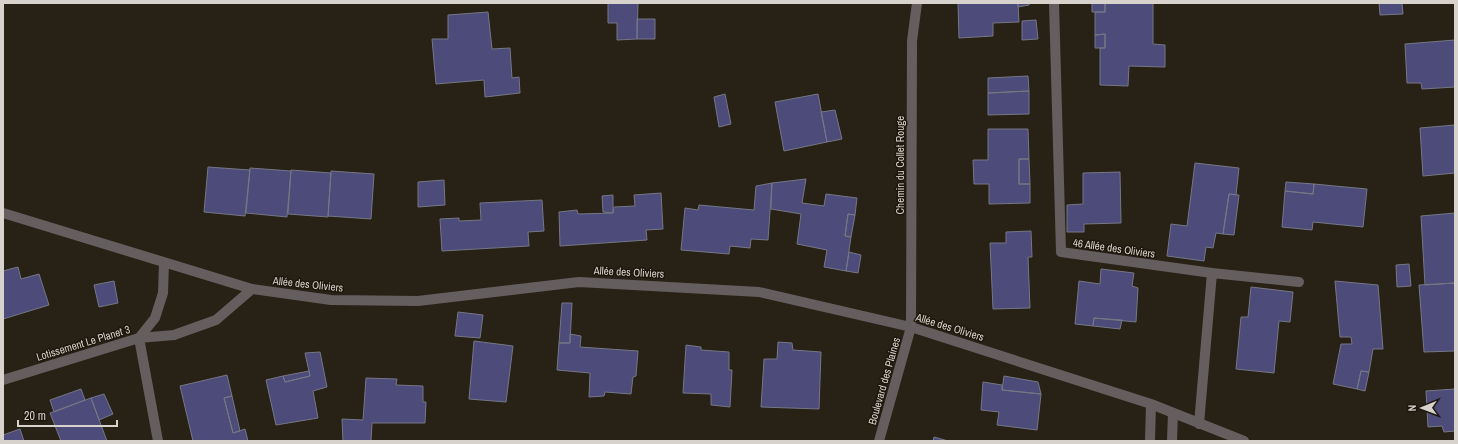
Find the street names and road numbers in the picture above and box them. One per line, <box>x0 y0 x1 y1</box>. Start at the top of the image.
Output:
street label: Chemin du Collet Rouge <box>893 116 907 214</box>
street label: 46 Allée des Oliviers <box>1072 235 1156 261</box>
street label: Allée des Oliviers <box>592 263 665 281</box>
street label: Allée des Oliviers <box>271 273 344 295</box>
street label: Allée des Oliviers <box>913 310 986 344</box>
street label: Lotissement Le Planet 3 <box>34 322 132 364</box>
street label: Boulevard des Plaines <box>865 335 903 426</box>

